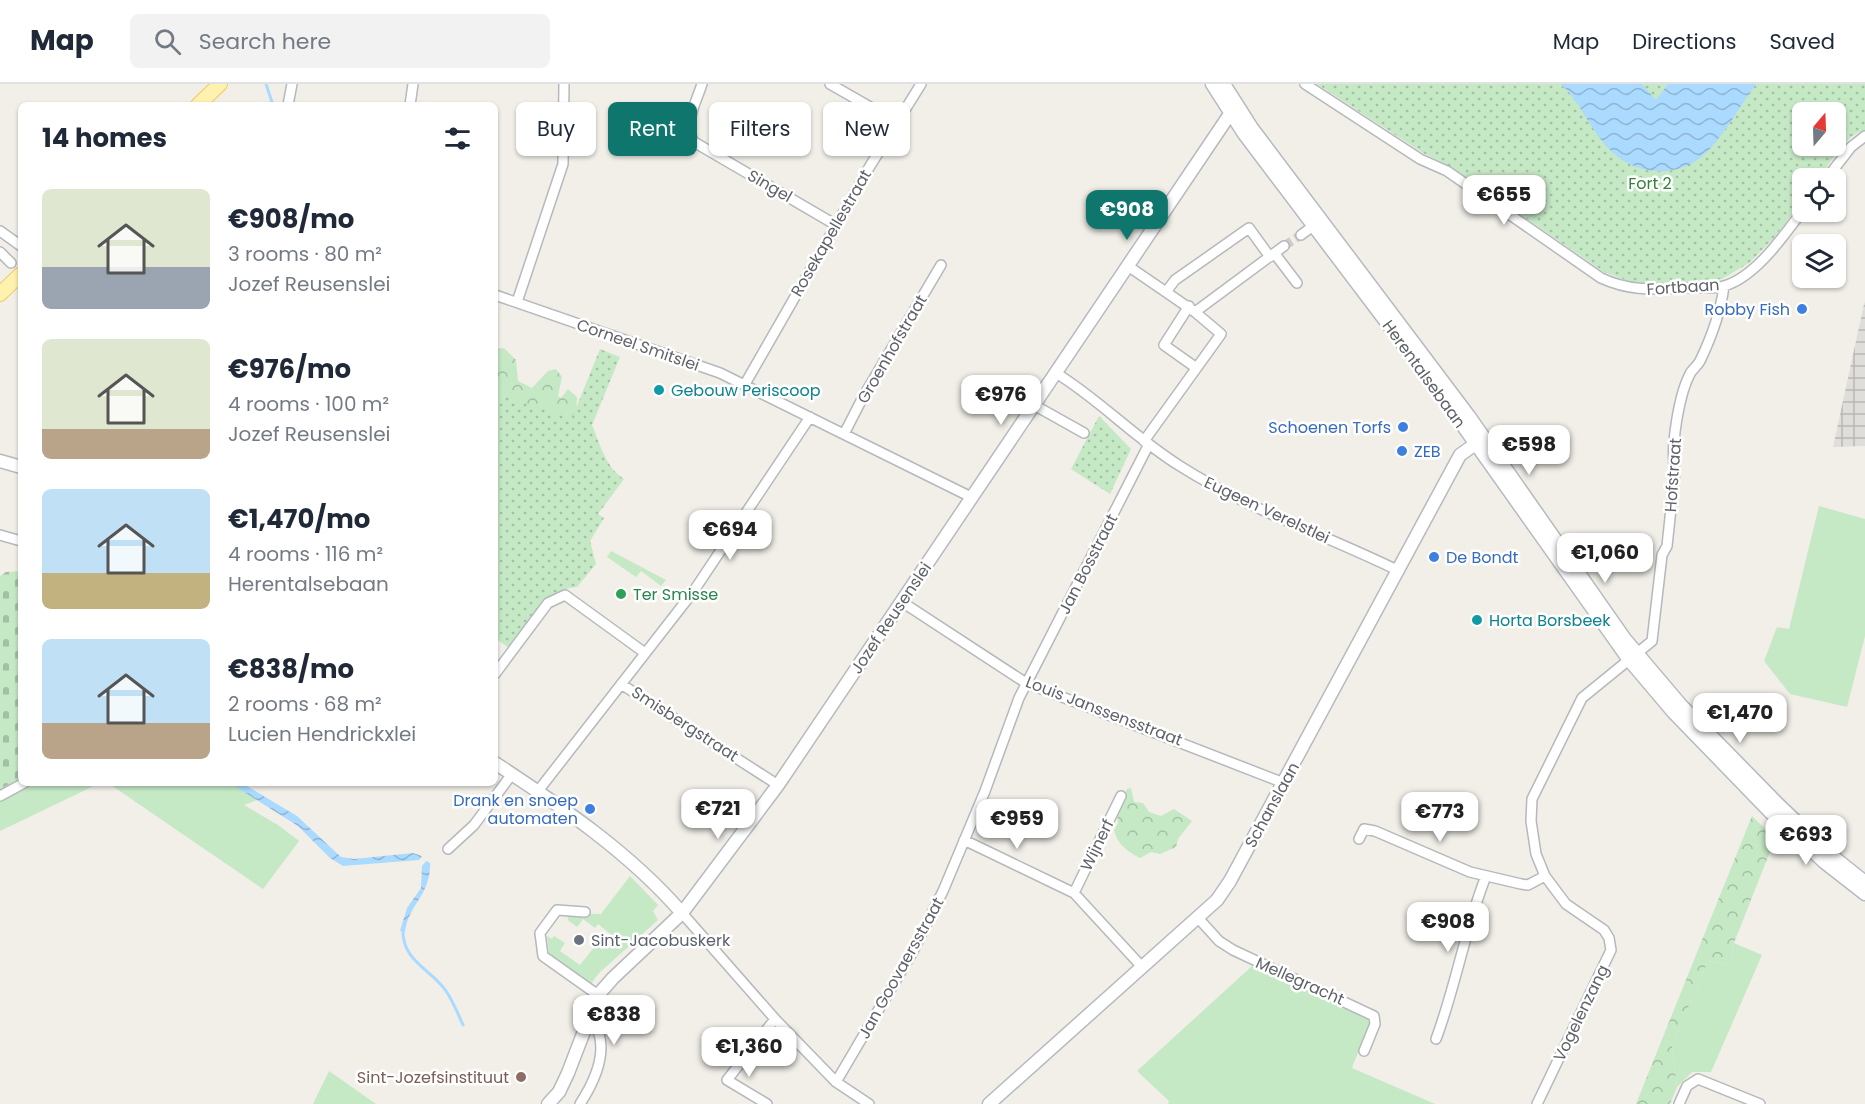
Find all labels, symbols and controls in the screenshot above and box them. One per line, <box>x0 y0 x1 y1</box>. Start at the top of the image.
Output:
search box <box>130 14 550 68</box>
text: Map <box>30 21 94 60</box>
icon: search <box>151 25 184 58</box>
text: Search here <box>199 26 331 57</box>
text: Map <box>1553 27 1599 56</box>
text: Directions <box>1632 27 1736 56</box>
text: Saved <box>1769 27 1835 56</box>
chip: Buy <box>516 102 596 156</box>
chip: Rent <box>608 102 697 156</box>
chip: Filters <box>709 102 811 156</box>
chip: New <box>823 102 910 156</box>
north arrow <box>1792 102 1846 156</box>
map controls <box>1792 102 1846 288</box>
text: 14 homes <box>42 120 167 156</box>
icon: filters <box>441 122 474 155</box>
street label: Singel <box>743 164 797 208</box>
street label: Rosekapellestraat <box>785 165 877 301</box>
button: locate <box>1792 168 1846 222</box>
park label: Fort 2 <box>1628 172 1672 195</box>
pin: €655 <box>1468 175 1540 226</box>
text: €655 <box>1477 180 1531 208</box>
pin: €908 <box>1091 190 1163 241</box>
text: €908 <box>1100 195 1154 223</box>
text: €908/mo <box>228 201 354 237</box>
icon: home <box>90 213 162 285</box>
button: layers <box>1792 234 1846 288</box>
text: 3 rooms · 80 m² <box>228 240 382 268</box>
text: Jozef Reusenslei <box>228 270 391 298</box>
street label: Fortbaan <box>1646 273 1720 301</box>
street label: Groenhofstraat <box>851 290 933 408</box>
place label: Robby Fish <box>1705 298 1790 321</box>
marker: Robby Fish <box>1795 302 1809 316</box>
street label: Corneel Smitslei <box>573 313 703 377</box>
street label: Herentalsebaan <box>1377 315 1471 433</box>
text: €976/mo <box>228 351 351 387</box>
icon: home <box>90 363 162 435</box>
pin: €976 <box>965 375 1037 426</box>
place label: Gebouw Periscoop <box>671 379 821 402</box>
text: €976 <box>975 380 1027 408</box>
marker: Gebouw Periscoop <box>652 383 666 397</box>
text: 4 rooms · 100 m² <box>228 390 389 418</box>
place label: Schoenen Torfs <box>1268 416 1391 439</box>
text: Jozef Reusenslei <box>228 420 391 448</box>
marker: Schoenen Torfs <box>1396 420 1410 434</box>
pin: €598 <box>1493 425 1565 476</box>
text: €598 <box>1502 430 1556 458</box>
street label: Hofstraat <box>1659 437 1687 513</box>
place label: ZEB <box>1414 440 1441 463</box>
marker: ZEB <box>1395 444 1409 458</box>
street label: Eugeen Verelstlei <box>1200 471 1334 549</box>
text: €1,470/mo <box>228 501 370 537</box>
pin: €694 <box>694 510 766 561</box>
street label: Jan Bosstraat <box>1053 510 1123 618</box>
icon: home <box>90 513 162 585</box>
text: €694 <box>703 515 757 543</box>
pin: €1,060 <box>1556 533 1654 584</box>
text: €1,060 <box>1571 538 1639 566</box>
text: 4 rooms · 116 m² <box>228 540 383 568</box>
place label: De Bondt <box>1446 546 1519 569</box>
marker: De Bondt <box>1427 550 1441 564</box>
street label: Jozef Reusenslei <box>845 558 937 678</box>
text: Herentalsebaan <box>228 570 389 598</box>
place label: Ter Smisse <box>633 583 718 606</box>
marker: Ter Smisse <box>614 587 628 601</box>
place label: Horta Borsbeek <box>1489 609 1611 632</box>
marker: Horta Borsbeek <box>1470 613 1484 627</box>
text: €838/mo <box>228 651 354 687</box>
icon: home <box>90 663 162 735</box>
street label: Louis Janssensstraat <box>1022 670 1186 752</box>
street label: Smisbergstraat <box>627 681 743 767</box>
text: 2 rooms · 68 m² <box>228 690 382 718</box>
pin: €1,470 <box>1691 693 1789 744</box>
text: €1,470 <box>1707 698 1773 726</box>
text: Lucien Hendrickxlei <box>228 720 416 748</box>
street label: Schanslaan <box>1239 758 1305 852</box>
place label: Drank en snoep automaten <box>453 789 578 830</box>
pin: €721 <box>682 789 754 840</box>
pin: €773 <box>1404 792 1476 843</box>
text: €721 <box>695 794 741 822</box>
text: €773 <box>1415 797 1465 825</box>
pin: €959 <box>981 799 1053 850</box>
marker: Drank en snoep automaten <box>583 802 597 816</box>
text: €959 <box>990 804 1044 832</box>
street label: Wijnerf <box>1075 815 1119 875</box>
pin: €693 <box>1770 815 1842 866</box>
text: €693 <box>1779 820 1833 848</box>
street label: Jan Goovaersstraat <box>853 893 950 1043</box>
pin: €908 <box>1412 902 1484 953</box>
text: €908 <box>1421 907 1475 935</box>
place label: Sint-Jacobuskerk <box>591 929 731 952</box>
marker: Sint-Jacobuskerk <box>572 933 586 947</box>
street label: Mellegracht <box>1252 951 1348 1011</box>
street label: Vogelenzang <box>1548 961 1614 1065</box>
pin: €838 <box>578 995 650 1046</box>
text: €838 <box>587 1000 641 1028</box>
pin: €1,360 <box>700 1027 798 1078</box>
text: €1,360 <box>715 1032 783 1060</box>
place label: Sint-Jozefsinstituut <box>357 1066 509 1089</box>
marker: Sint-Jozefsinstituut <box>514 1070 528 1084</box>

